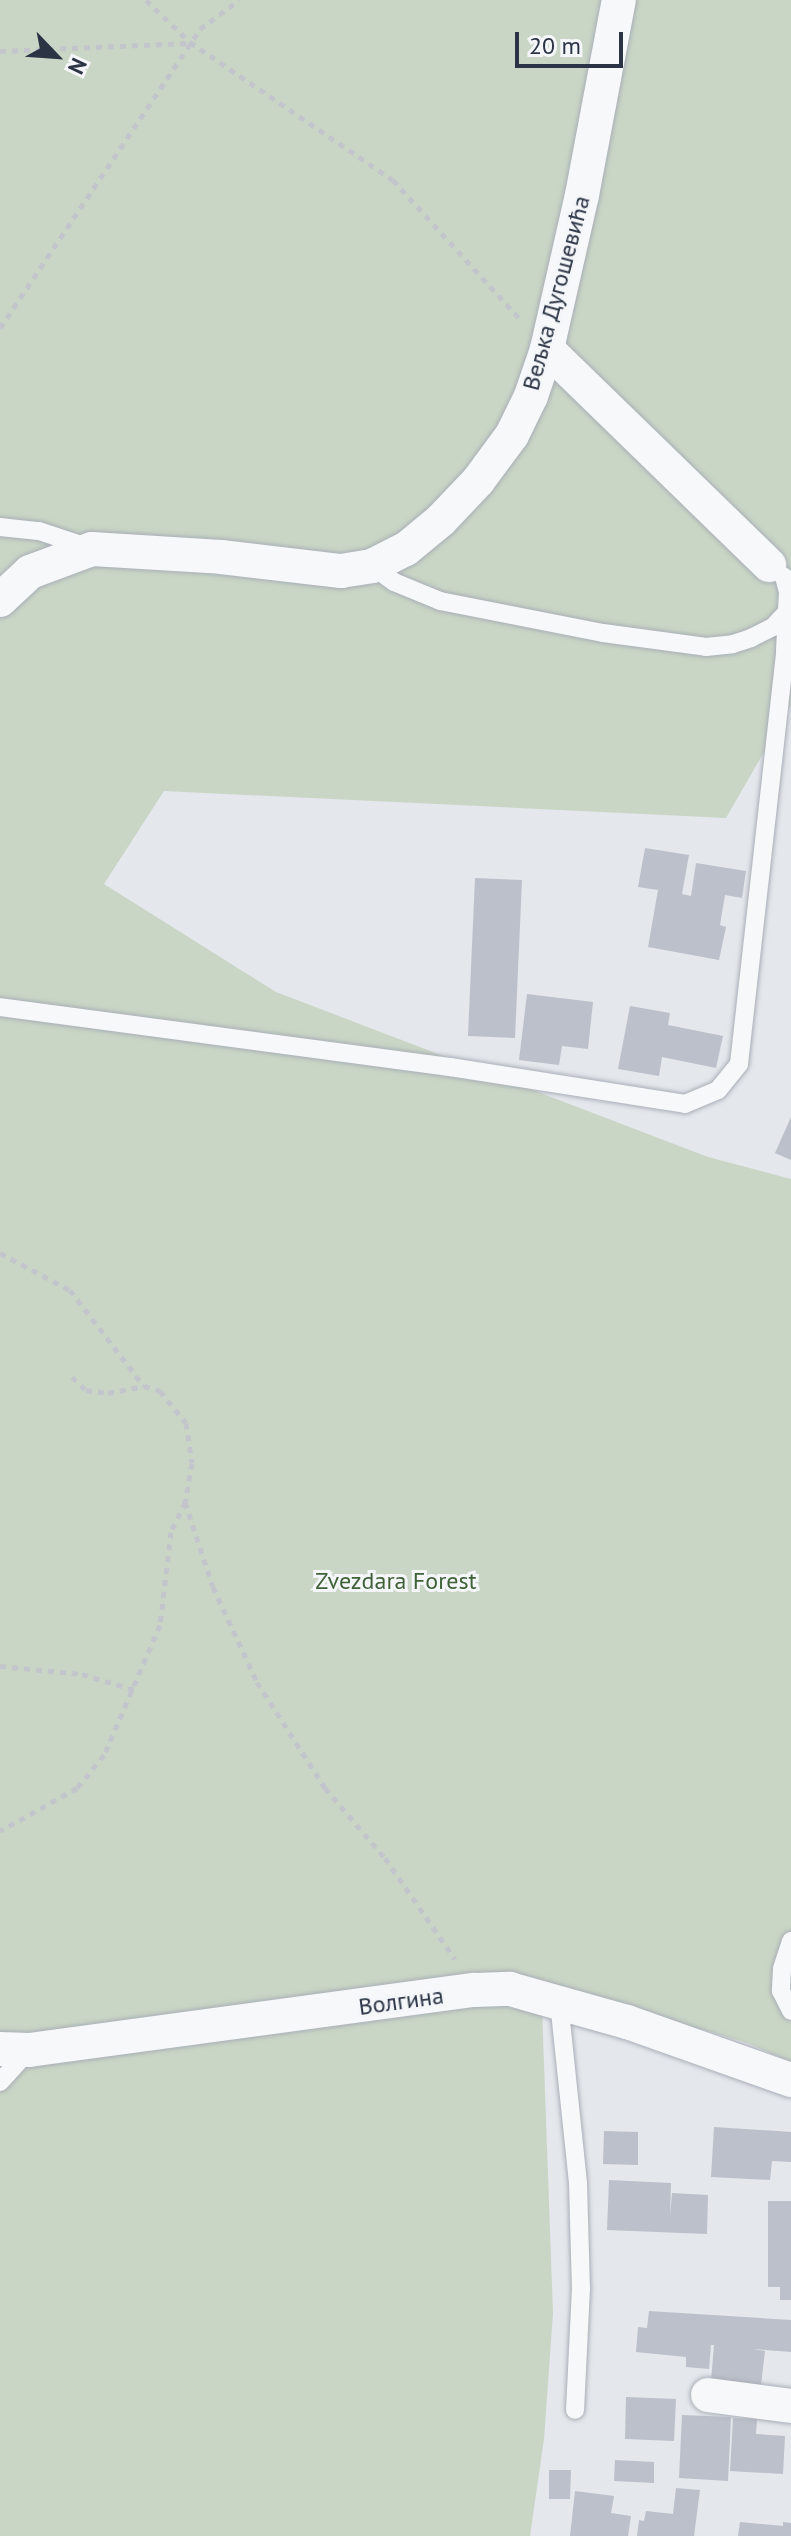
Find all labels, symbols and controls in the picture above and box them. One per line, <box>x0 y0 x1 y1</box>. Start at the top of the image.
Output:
north arrow <box>16 16 96 96</box>
scale bar <box>519 16 627 66</box>
text: 20 m <box>529 30 581 61</box>
text: N <box>62 54 93 79</box>
street label: Вељка Дугошевића <box>516 192 596 394</box>
park label: Zvezdara Forest <box>315 1567 477 1595</box>
street label: Волгина <box>357 1981 445 2021</box>

